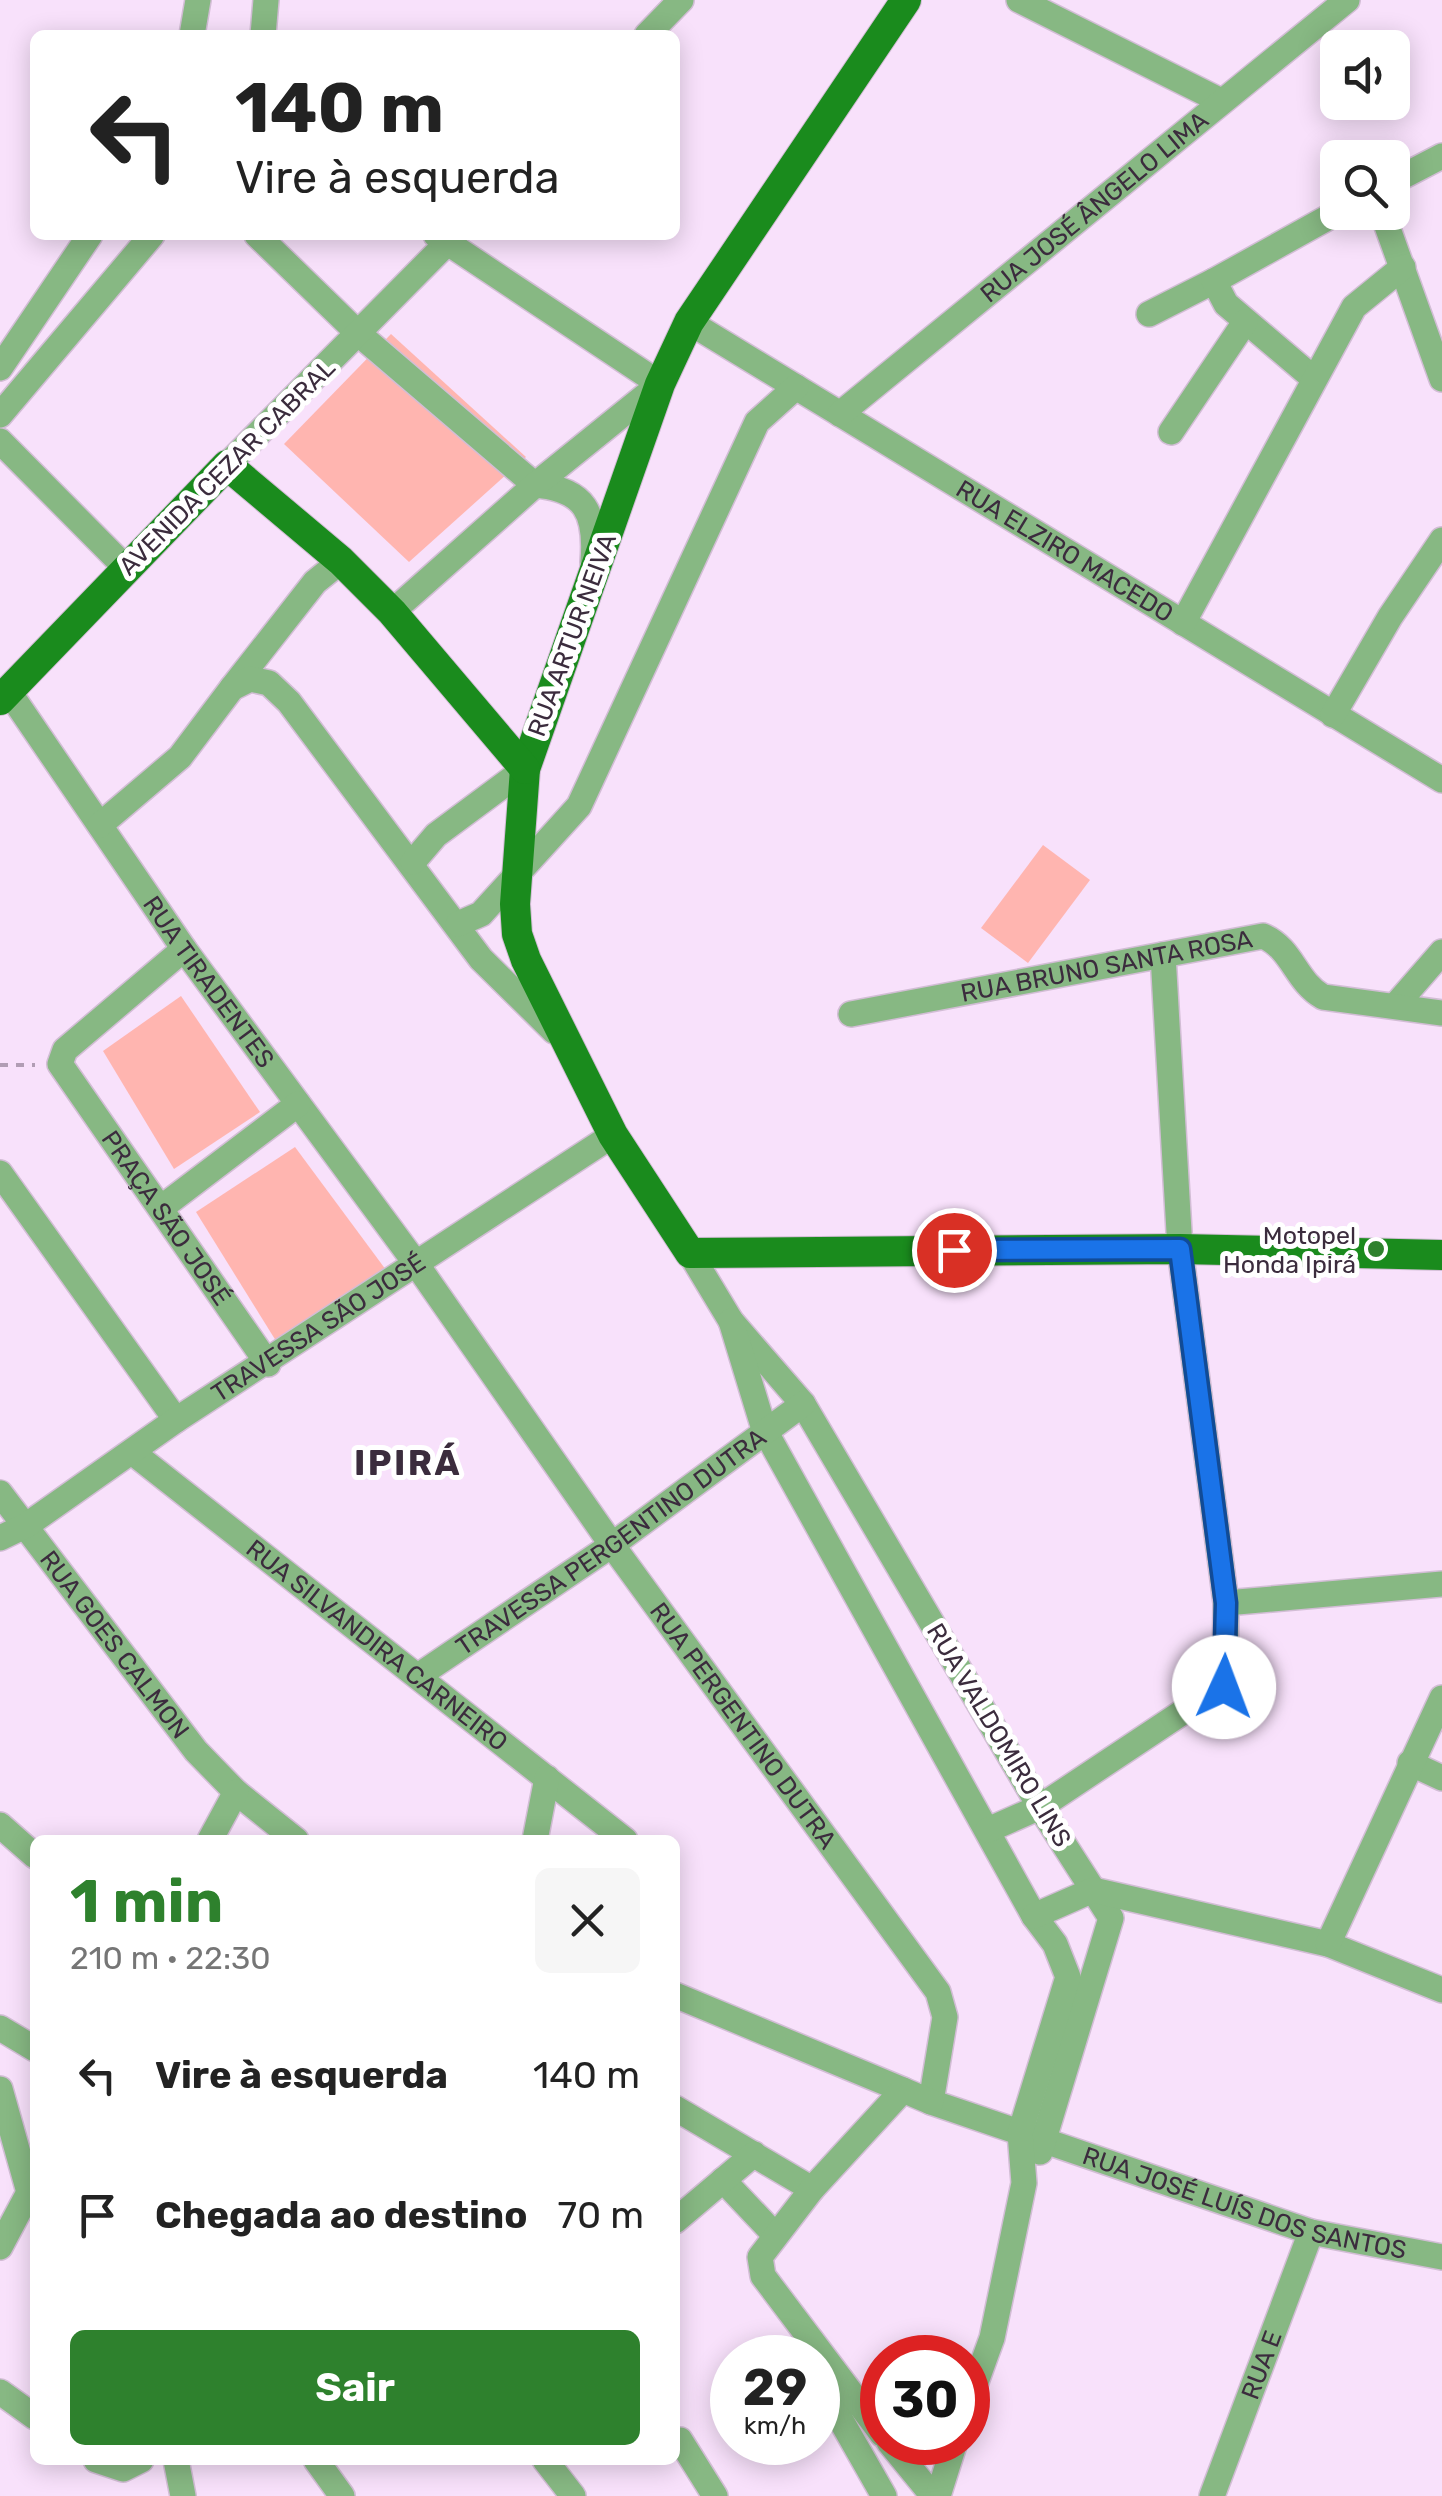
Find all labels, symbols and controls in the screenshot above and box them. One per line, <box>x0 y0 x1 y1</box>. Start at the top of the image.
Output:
map controls <box>1320 30 1410 230</box>
button: sound <box>1320 30 1410 120</box>
text: 140 m <box>235 67 444 150</box>
icon: left <box>70 70 200 200</box>
street label: RUA JOSÉ ÂNGELO LIMA <box>974 105 1214 308</box>
button: search <box>1320 140 1410 230</box>
text: Vire à esquerda <box>235 151 559 204</box>
street label: AVENIDA CEZAR CABRAL <box>113 353 341 581</box>
street label: RUA ELZIRO MACEDO <box>951 474 1179 628</box>
street label: RUA ARTUR NEIVA <box>522 529 622 740</box>
street label: RUA TIRADENTES <box>138 890 281 1073</box>
street label: RUA BRUNO SANTA ROSA <box>958 924 1255 1007</box>
street label: PRAÇA SÃO JOSÉ <box>96 1125 237 1311</box>
pin <box>912 1208 997 1293</box>
place label: Motopel Honda Ipirá <box>1223 1221 1356 1279</box>
icon: arrive <box>927 1223 982 1278</box>
marker: Motopel Honda Ipirá <box>1365 1238 1387 1260</box>
street label: TRAVESSA SÃO JOSÉ <box>206 1247 431 1408</box>
street label: TRAVESSA PERGENTINO DUTRA <box>450 1422 771 1661</box>
district label: IPIRÁ <box>354 1442 462 1484</box>
street label: RUA SILVANDIRA CARNEIRO <box>241 1533 514 1757</box>
street label: RUA GOES CALMON <box>34 1545 195 1744</box>
street label: RUA PERGENTINO DUTRA <box>644 1597 843 1854</box>
street label: RUA VALDOMIRO LINS <box>921 1618 1077 1852</box>
position arrow <box>1172 1635 1276 1739</box>
text: 1 min <box>70 1866 223 1937</box>
button: close <box>535 1868 640 1973</box>
text: 210 m · 22:30 <box>70 1939 271 1977</box>
icon: left <box>70 2048 125 2103</box>
text: Vire à esquerda <box>155 2052 448 2098</box>
text: 140 m <box>533 2052 640 2098</box>
street label: RUA JOSÉ LUÍS DOS SANTOS <box>1079 2140 1409 2264</box>
icon: arrive <box>70 2188 125 2243</box>
text: Chegada ao destino <box>155 2192 527 2238</box>
text: 70 m <box>557 2192 644 2238</box>
street label: RUA E <box>1235 2327 1287 2403</box>
button: Sair <box>70 2330 640 2445</box>
speed limit sign: 30 <box>860 2335 990 2465</box>
text: 29 <box>743 2358 807 2418</box>
text: km/h <box>744 2411 806 2440</box>

